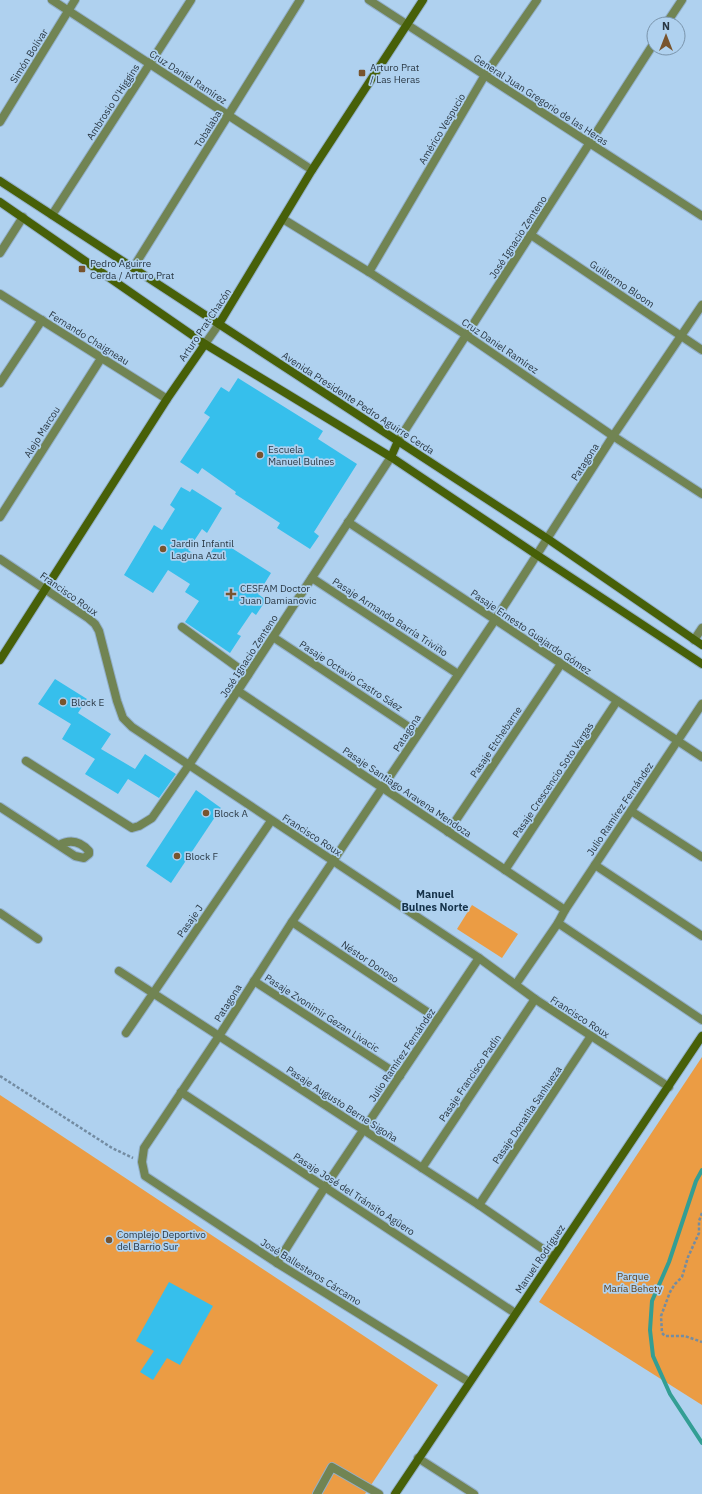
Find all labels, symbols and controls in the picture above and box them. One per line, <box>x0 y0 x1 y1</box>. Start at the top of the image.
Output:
north arrow <box>646 16 686 56</box>
text: N <box>662 19 670 33</box>
street label: Simón Bolívar <box>7 26 51 86</box>
street label: Cruz Daniel Ramírez <box>147 47 230 107</box>
street label: General Juan Gregorio de las Heras <box>471 51 611 149</box>
street label: Ambrosio O'Higgins <box>84 61 143 142</box>
place label: Arturo Prat / Las Heras <box>370 61 420 86</box>
marker: Arturo Prat / Las Heras <box>357 68 367 78</box>
street label: Américo Vespucio <box>416 91 469 167</box>
street label: Tobalaba <box>192 108 225 150</box>
street label: José Ignacio Zenteno <box>486 193 550 281</box>
place label: Pedro Aguirre Cerda / Arturo Prat <box>90 257 175 282</box>
street label: Guillermo Bloom <box>587 257 657 311</box>
marker: Pedro Aguirre Cerda / Arturo Prat <box>77 264 87 274</box>
street label: Arturo Prat Chacón <box>176 286 234 364</box>
street label: Fernando Chaigneau <box>46 308 132 368</box>
street label: Cruz Daniel Ramírez <box>459 315 541 377</box>
street label: Avenida Presidente Pedro Aguirre Cerda <box>279 349 437 458</box>
street label: Alejo Marcou <box>21 404 63 460</box>
street label: Patagona <box>568 440 602 483</box>
place label: Escuela Manuel Bulnes <box>268 443 334 468</box>
marker: Escuela Manuel Bulnes <box>255 450 265 460</box>
place label: Jardin Infantil Laguna Azul <box>171 537 234 562</box>
marker: Jardin Infantil Laguna Azul <box>158 544 168 554</box>
street label: Francisco Roux <box>37 569 101 619</box>
street label: Pasaje Armando Barría Triviño <box>330 575 450 659</box>
place label: CESFAM Doctor Juan Damianovic <box>240 582 316 607</box>
street label: Pasaje Ernesto Guajardo Gómez <box>468 587 594 678</box>
marker: CESFAM Doctor Juan Damianovic <box>225 588 237 600</box>
street label: José Ignacio Zenteno <box>217 612 281 700</box>
street label: Pasaje Octavio Castro Sáez <box>297 638 405 715</box>
place label: Block E <box>71 696 105 709</box>
marker: Block E <box>58 697 68 707</box>
street label: Pasaje Etchebarne <box>467 703 525 780</box>
street label: Patagona <box>390 711 424 754</box>
street label: Pasaje Crescencio Soto Vargas <box>509 720 597 840</box>
street label: Pasaje Santiago Aravena Mendoza <box>340 744 475 840</box>
street label: Julio Ramírez Fernández <box>584 759 656 858</box>
place label: Block A <box>214 807 249 820</box>
marker: Block A <box>201 808 211 818</box>
street label: Francisco Roux <box>280 811 344 859</box>
place label: Block F <box>185 850 219 863</box>
marker: Block F <box>172 851 182 861</box>
district label: Manuel Bulnes Norte <box>401 887 469 914</box>
street label: Pasaje J <box>174 902 206 940</box>
street label: Néstor Donoso <box>339 938 402 986</box>
street label: Pasaje Zvonimir Gezan Livacic <box>262 971 382 1055</box>
street label: Patagona <box>211 981 245 1024</box>
street label: Francisco Roux <box>548 993 612 1041</box>
street label: Julio Ramírez Fernández <box>366 1005 438 1104</box>
street label: Pasaje Francisco Padín <box>436 1032 504 1124</box>
street label: Pasaje Augusto Berne Sigoña <box>284 1063 401 1145</box>
street label: Pasaje Donatila Sanhueza <box>489 1063 565 1166</box>
street label: Pasaje José del Tránsito Agüero <box>291 1150 418 1238</box>
street label: Manuel Rodríguez <box>512 1222 568 1296</box>
place label: Complejo Deportivo del Barrio Sur <box>117 1228 206 1253</box>
marker: Complejo Deportivo del Barrio Sur <box>104 1235 114 1245</box>
street label: José Ballesteros Cárcamo <box>258 1236 364 1309</box>
park label: Parque María Behety <box>603 1270 663 1295</box>

